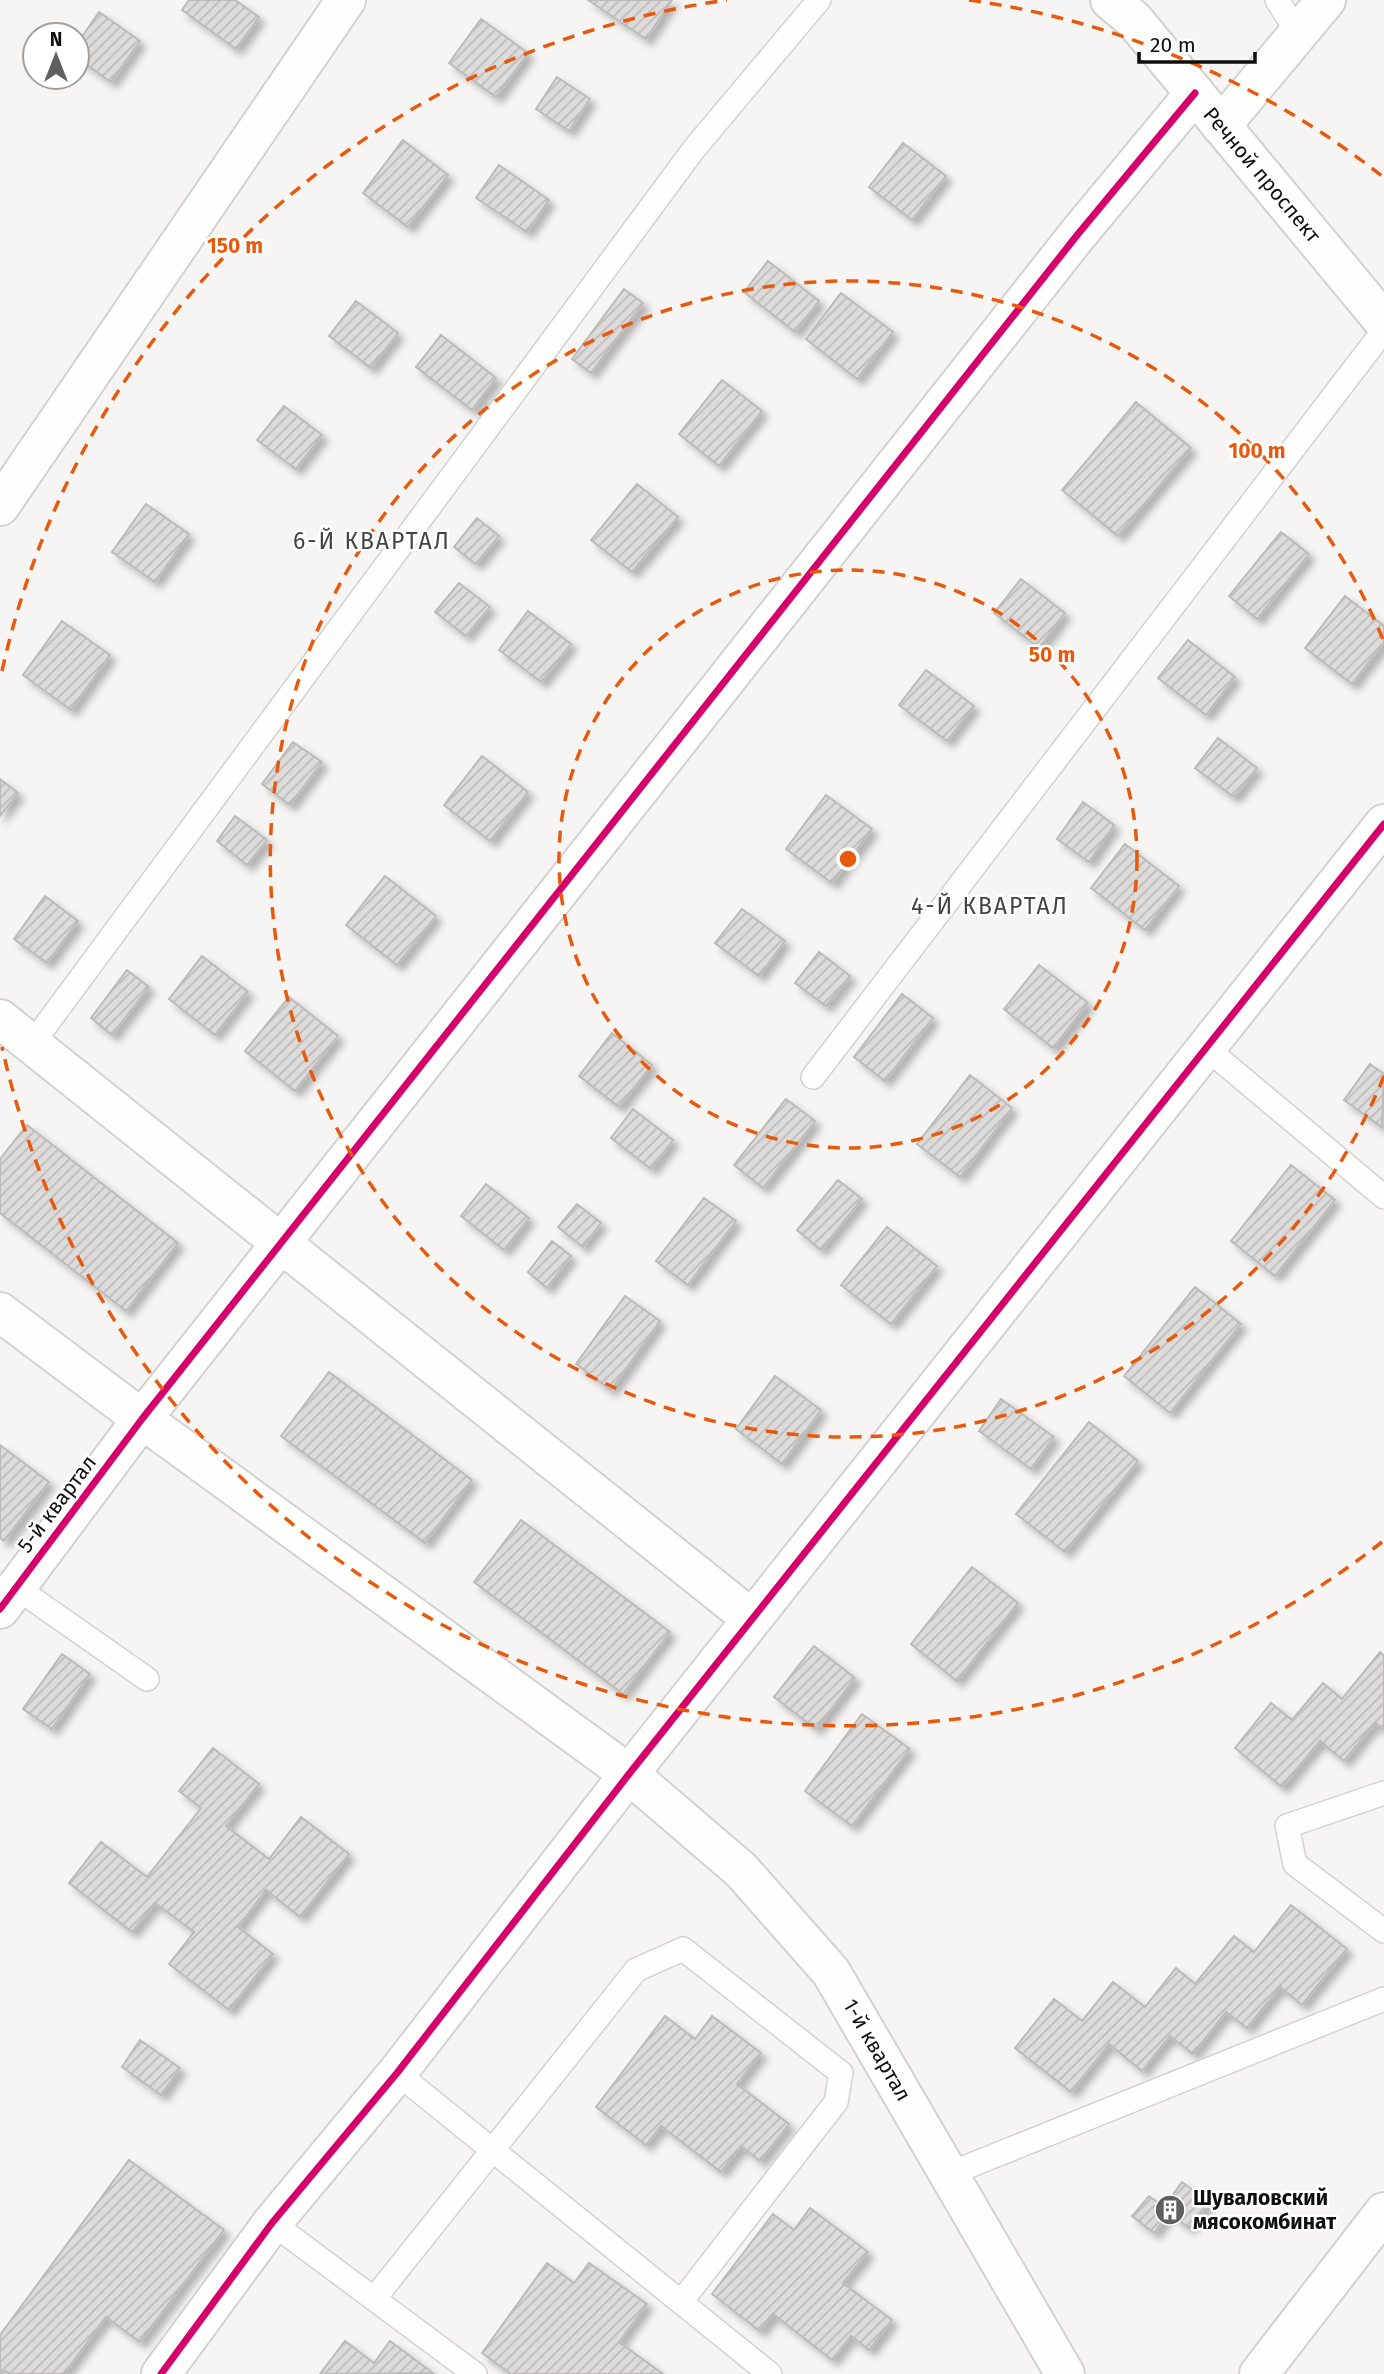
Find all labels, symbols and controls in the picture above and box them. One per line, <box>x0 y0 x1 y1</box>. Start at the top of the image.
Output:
north arrow <box>21 21 91 91</box>
scale bar <box>1139 21 1254 65</box>
text: N <box>50 28 62 51</box>
text: 20 m <box>1150 32 1196 58</box>
street label: Речной проспект <box>1198 102 1327 248</box>
text: 150 m <box>207 233 263 259</box>
text: 100 m <box>1228 438 1286 464</box>
district label: 6-Й КВАРТАЛ <box>293 527 451 555</box>
text: 50 m <box>1029 642 1075 668</box>
centre of rings <box>836 847 860 871</box>
district label: 4-Й КВАРТАЛ <box>911 892 1069 920</box>
street label: 5-й квартал <box>12 1450 102 1558</box>
street label: 1-й квартал <box>837 1994 917 2106</box>
place label: Шуваловский мясокомбинат <box>1193 2185 1337 2235</box>
building icon: Шуваловский мясокомбинат <box>1153 2193 1187 2227</box>

